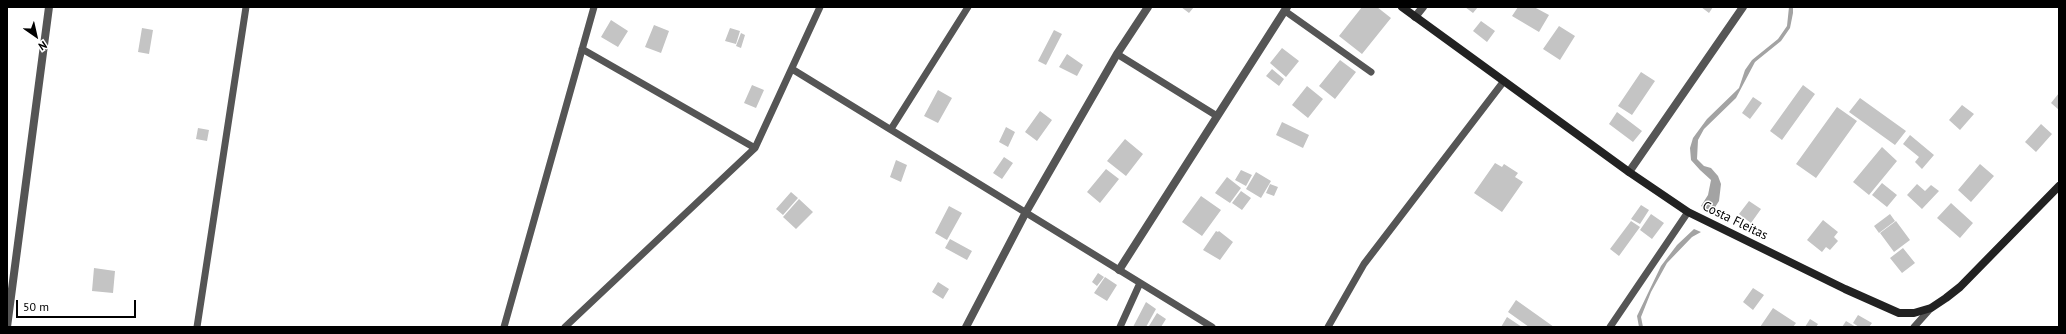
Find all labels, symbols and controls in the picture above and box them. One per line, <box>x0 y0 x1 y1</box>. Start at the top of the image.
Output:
north arrow <box>16 16 56 56</box>
text: N <box>36 38 50 54</box>
street label: Costa Fleitas <box>1700 199 1770 243</box>
scale bar <box>18 292 138 318</box>
text: 50 m <box>23 299 49 314</box>

